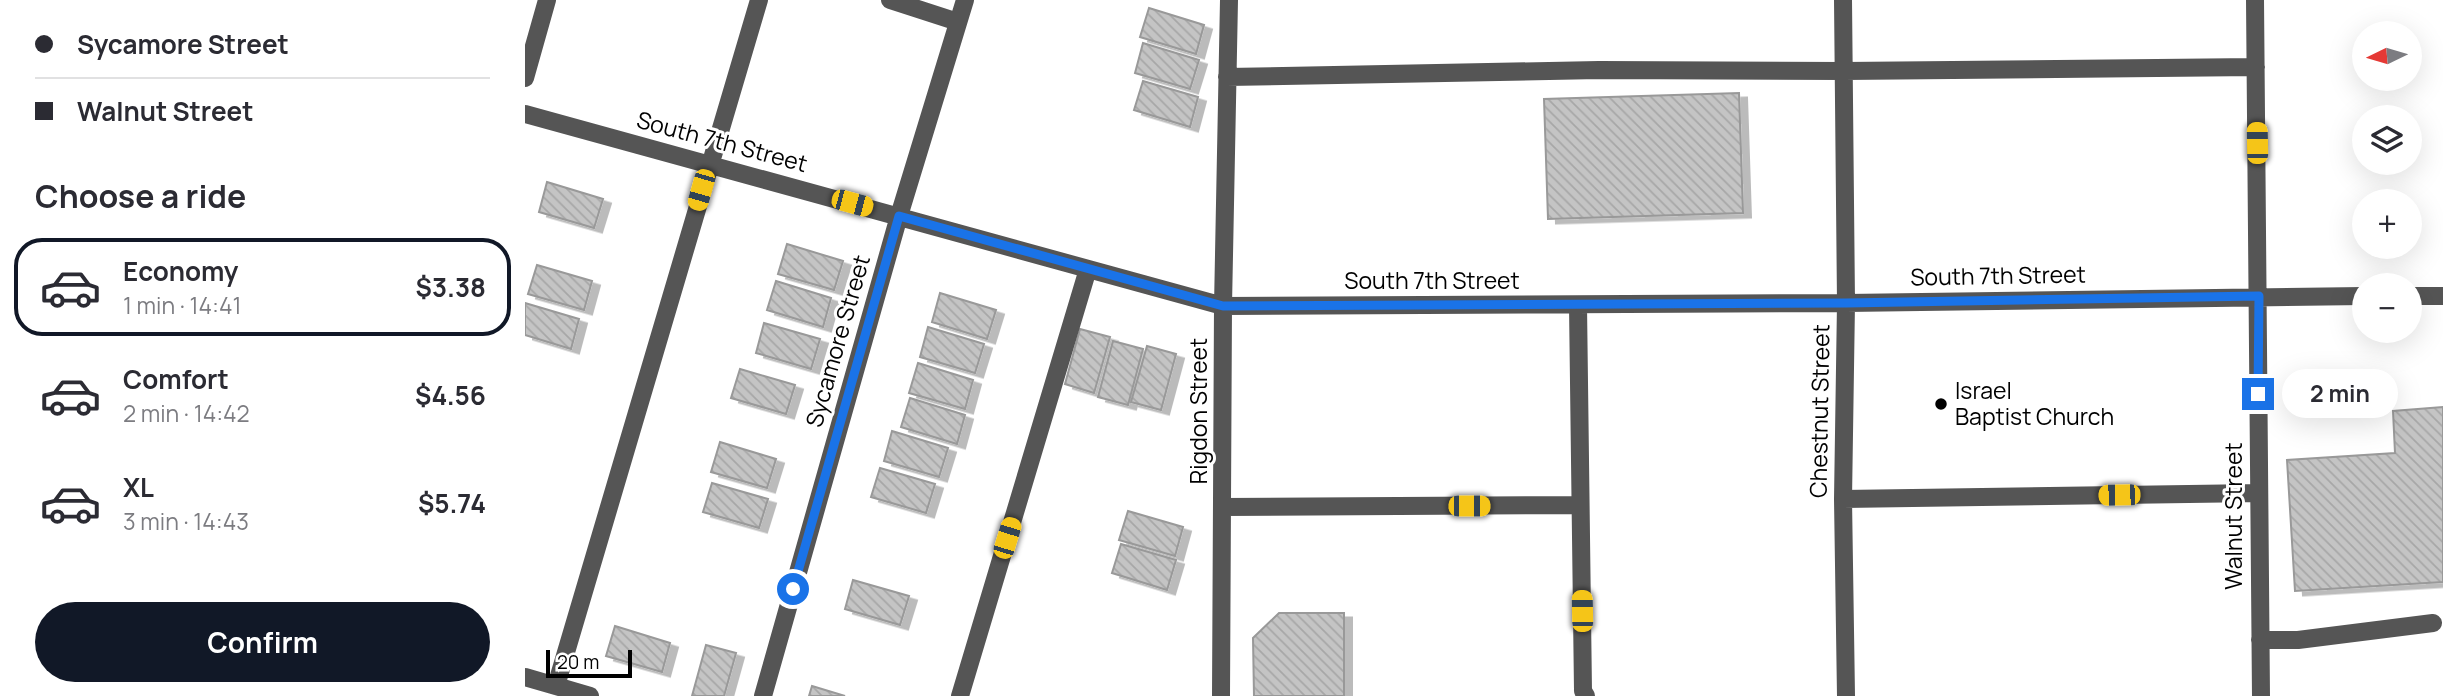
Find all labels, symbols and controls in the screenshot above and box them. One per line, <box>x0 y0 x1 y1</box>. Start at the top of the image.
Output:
north arrow <box>2352 21 2422 91</box>
map controls <box>2352 21 2422 343</box>
text: Sycamore Street <box>77 26 289 62</box>
text: Walnut Street <box>77 93 253 129</box>
street label: South 7th Street <box>633 103 811 179</box>
button: layers <box>2352 105 2422 175</box>
car <box>2247 122 2268 164</box>
car <box>686 167 717 213</box>
text: Choose a ride <box>35 174 246 218</box>
car <box>829 187 876 219</box>
button: + <box>2352 189 2422 259</box>
street label: Sycamore Street <box>797 251 877 431</box>
text: Economy <box>123 253 238 289</box>
icon: car <box>39 256 102 319</box>
street label: South 7th Street <box>1910 257 2086 293</box>
street label: South 7th Street <box>1344 264 1520 296</box>
text: $3.38 <box>416 269 486 305</box>
button: − <box>2352 273 2422 343</box>
text: 1 min · 14:41 <box>123 289 241 321</box>
street label: Chestnut Street <box>1801 324 1837 498</box>
street label: Rigdon Street <box>1182 338 1214 484</box>
text: Comfort <box>123 361 229 397</box>
icon: car <box>39 364 102 427</box>
callout: 2 min <box>2283 370 2398 418</box>
place label: Israel Baptist Church <box>1955 374 2114 432</box>
text: $4.56 <box>415 377 486 413</box>
text: 2 min <box>2310 377 2370 409</box>
route end <box>2242 378 2274 410</box>
marker: Israel Baptist Church <box>1933 396 1949 412</box>
text: 2 min · 14:42 <box>123 397 250 429</box>
street label: Walnut Street <box>2217 442 2249 590</box>
text: XL <box>123 469 154 505</box>
icon: car <box>39 472 102 535</box>
car <box>2098 484 2141 506</box>
text: $5.74 <box>418 485 486 521</box>
car <box>1449 496 1491 517</box>
text: 3 min · 14:43 <box>123 505 249 537</box>
car <box>991 515 1024 561</box>
route start <box>777 573 809 605</box>
car <box>1572 590 1593 632</box>
button: Confirm <box>35 602 490 682</box>
scale bar <box>546 647 632 679</box>
text: 20 m <box>557 649 599 675</box>

